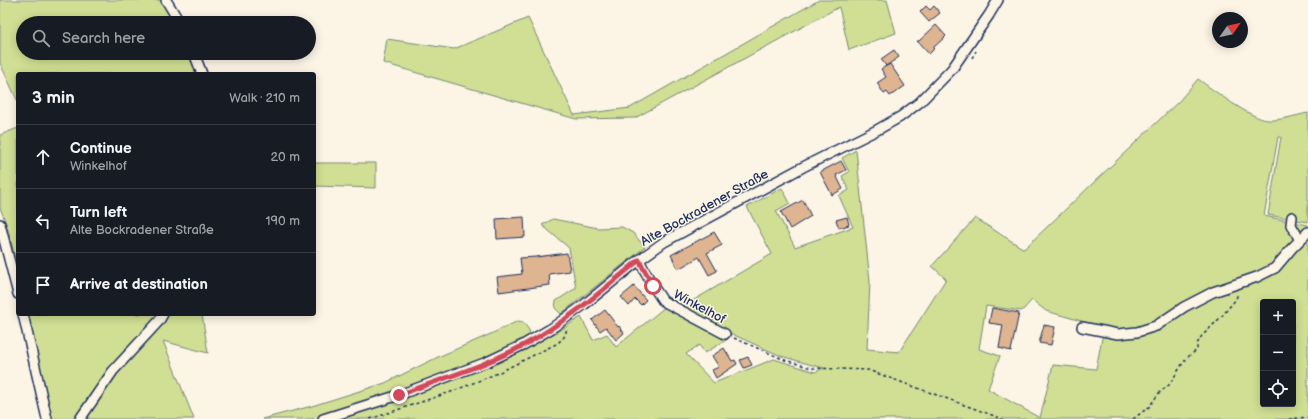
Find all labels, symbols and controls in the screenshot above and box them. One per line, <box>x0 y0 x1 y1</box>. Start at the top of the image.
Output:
north arrow <box>1212 12 1248 48</box>
search box <box>16 16 316 60</box>
icon: search <box>30 27 52 49</box>
text: Search here <box>62 29 145 48</box>
text: 3 min <box>32 88 75 108</box>
text: Walk · 210 m <box>229 90 300 106</box>
text: Continue <box>70 139 132 158</box>
icon: ahead <box>32 146 54 168</box>
text: 20 m <box>270 149 300 165</box>
text: Winkelhof <box>70 158 127 174</box>
street label: Alte Bockradener Straße <box>638 166 771 250</box>
text: Turn left <box>70 203 127 222</box>
icon: left <box>32 210 54 232</box>
text: 190 m <box>266 213 300 229</box>
text: Alte Bockradener Straße <box>70 222 214 238</box>
icon: arrive <box>32 274 54 296</box>
text: Arrive at destination <box>70 275 208 294</box>
route start <box>644 277 662 295</box>
street label: Winkelhof <box>671 286 728 327</box>
map controls <box>1260 299 1296 407</box>
button: + <box>1260 299 1296 335</box>
button: − <box>1260 335 1296 371</box>
button: locate <box>1260 371 1296 407</box>
route end <box>390 386 408 404</box>

